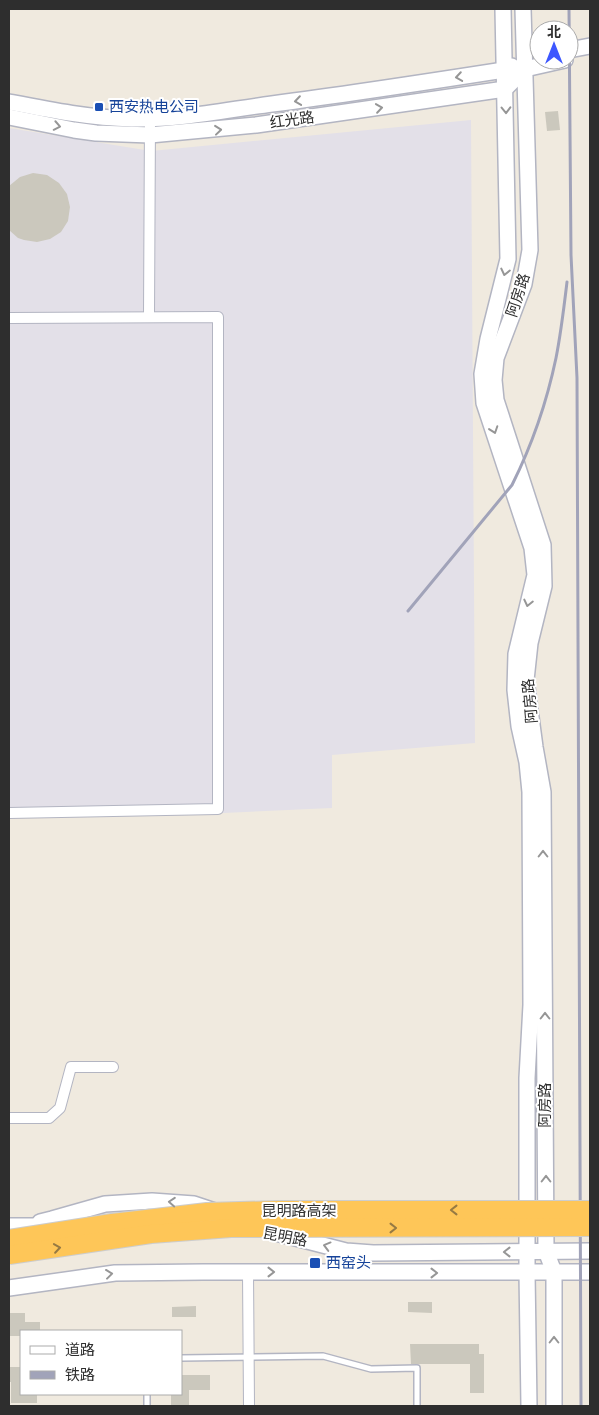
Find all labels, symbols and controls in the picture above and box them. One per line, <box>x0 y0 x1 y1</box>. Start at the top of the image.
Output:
north arrow <box>529 20 579 70</box>
text: 北 <box>547 24 561 40</box>
one-way arrow <box>454 72 463 82</box>
one-way arrow <box>294 95 302 105</box>
place label: 西安热电公司 <box>109 98 199 116</box>
marker: 西安热电公司 <box>93 101 105 113</box>
one-way arrow <box>375 103 384 113</box>
one-way arrow <box>501 106 511 114</box>
street label: 红光路 <box>268 108 316 132</box>
one-way arrow <box>52 121 61 131</box>
one-way arrow <box>215 125 223 136</box>
one-way arrow <box>500 268 511 277</box>
street label: 阿房路 <box>502 271 534 319</box>
one-way arrow <box>488 426 498 434</box>
one-way arrow <box>523 599 534 608</box>
street label: 阿房路 <box>519 678 541 724</box>
one-way arrow <box>538 850 548 858</box>
one-way arrow <box>540 1012 550 1020</box>
street label: 阿房路 <box>536 1082 554 1128</box>
one-way arrow <box>541 1175 551 1182</box>
one-way arrow <box>168 1197 176 1208</box>
street label: 昆明路高架 <box>261 1202 337 1220</box>
one-way arrow <box>450 1205 458 1215</box>
one-way arrow <box>390 1223 397 1233</box>
street label: 昆明路 <box>261 1224 309 1250</box>
one-way arrow <box>323 1241 332 1252</box>
one-way arrow <box>53 1243 61 1254</box>
one-way arrow <box>502 1247 510 1257</box>
place label: 西窑头 <box>326 1254 371 1272</box>
marker: 西窑头 <box>308 1256 322 1270</box>
one-way arrow <box>268 1267 276 1277</box>
one-way arrow <box>430 1268 438 1278</box>
one-way arrow <box>105 1269 113 1280</box>
legend <box>20 1330 182 1395</box>
one-way arrow <box>549 1336 559 1344</box>
text: 道路 <box>65 1341 95 1359</box>
text: 铁路 <box>65 1366 95 1384</box>

